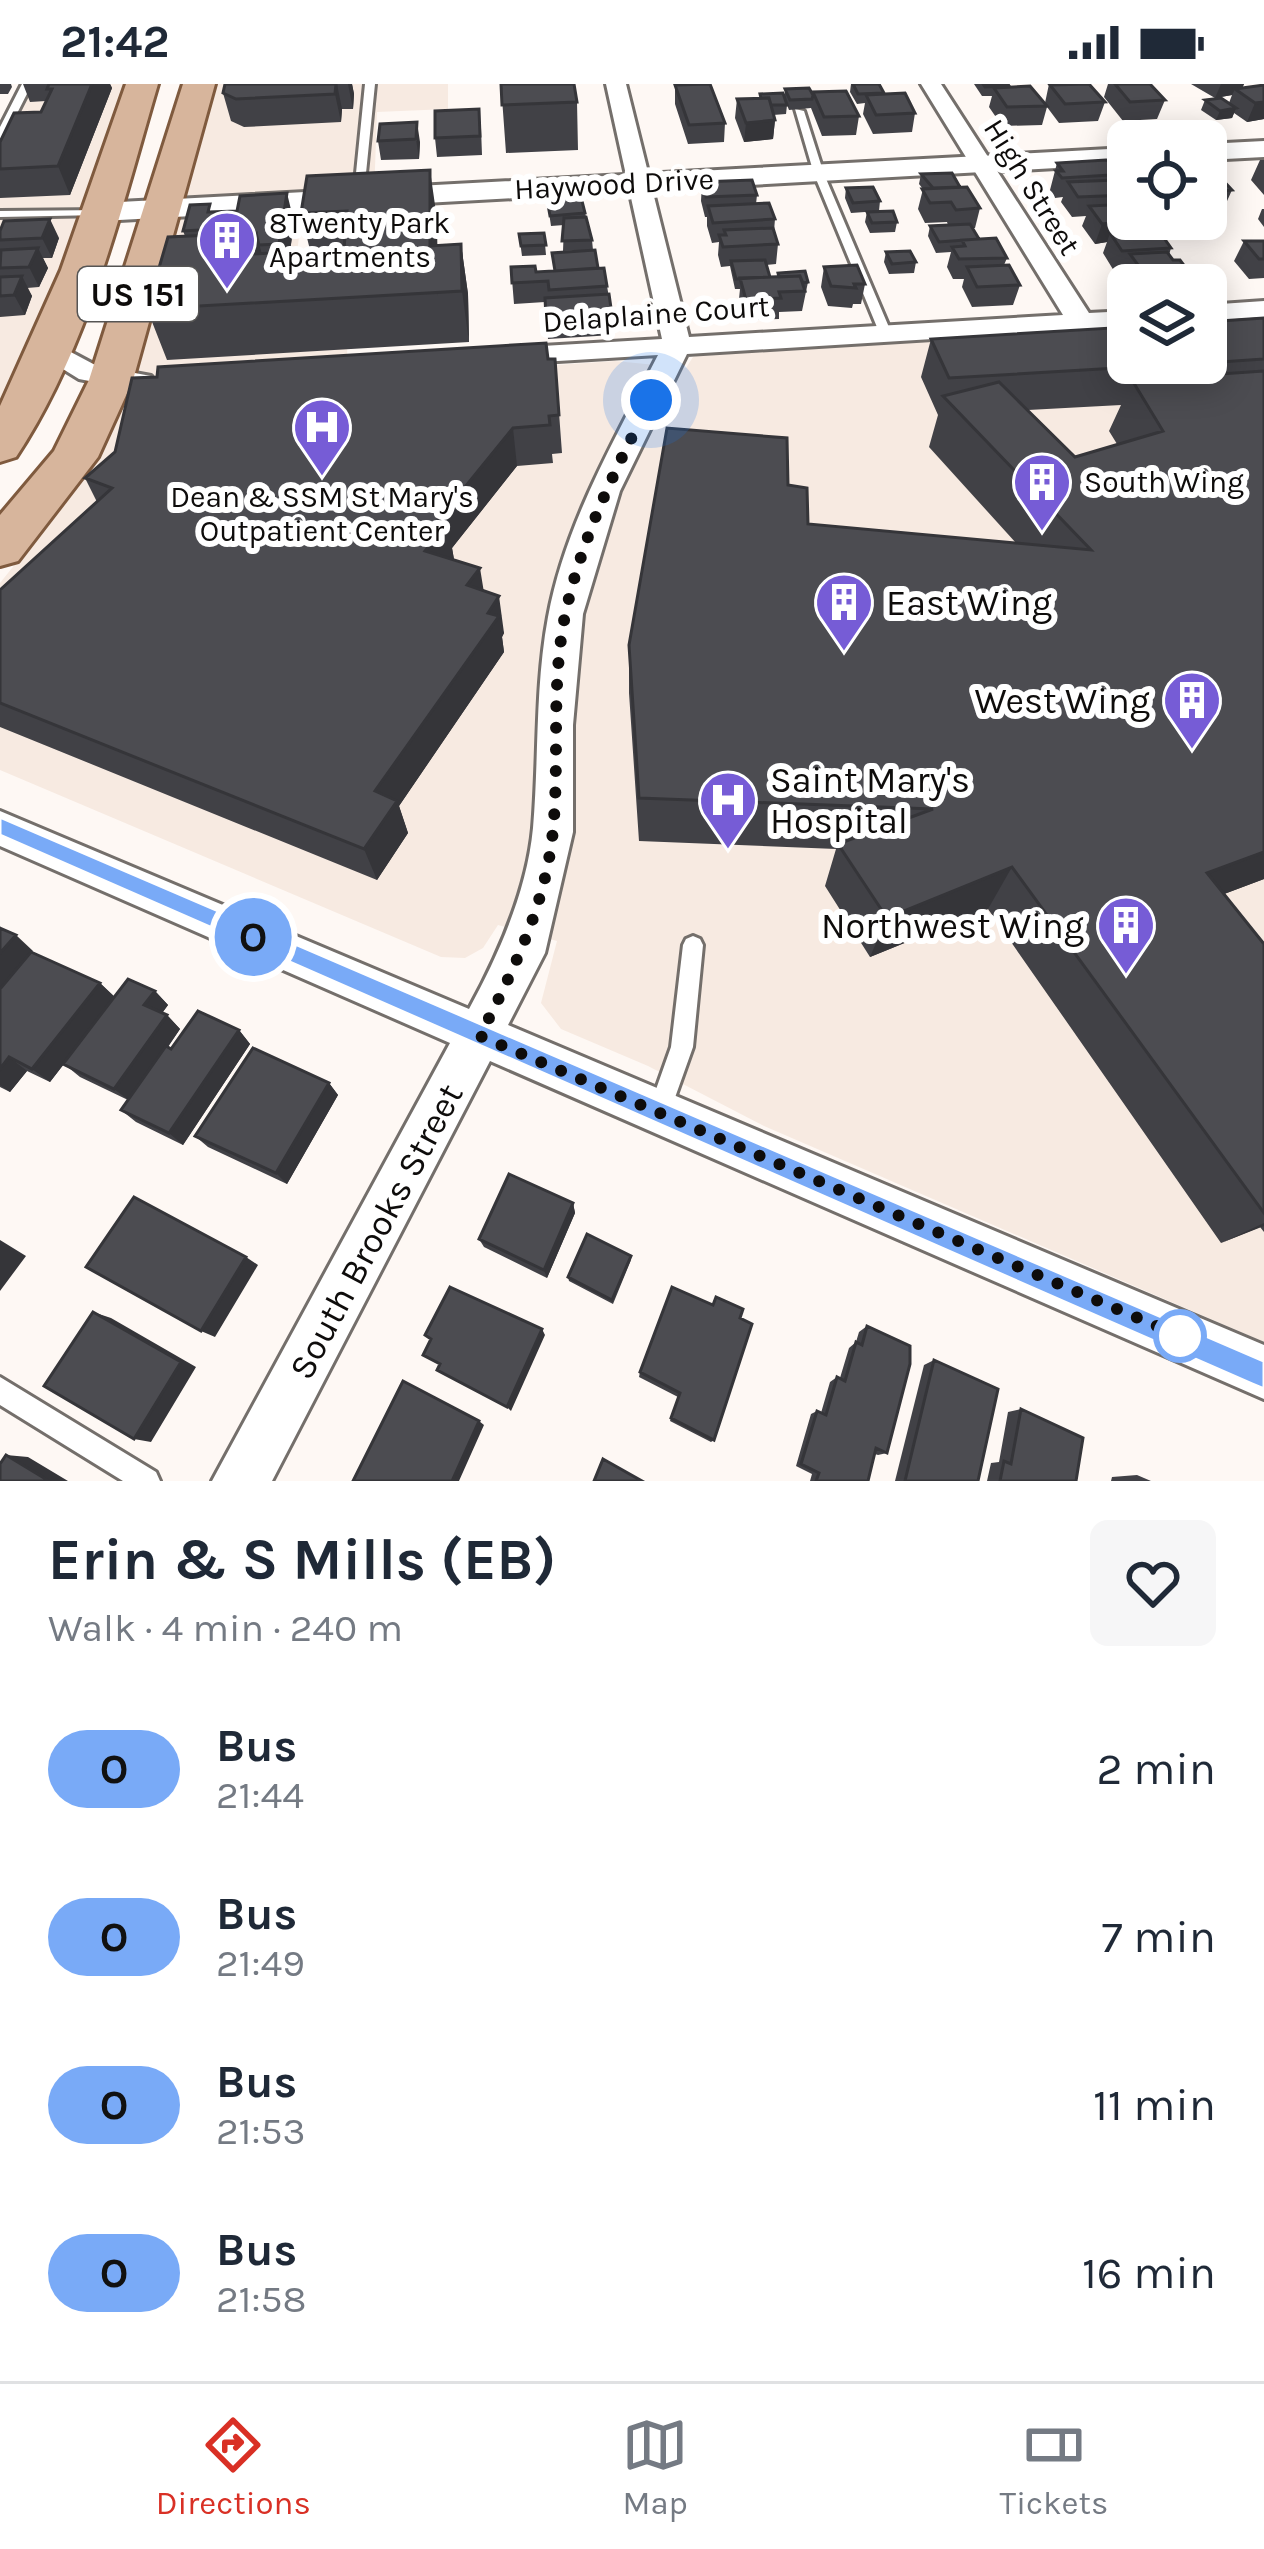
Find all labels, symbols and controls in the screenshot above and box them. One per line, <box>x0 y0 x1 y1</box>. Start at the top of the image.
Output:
text: 21:42 <box>60 16 169 68</box>
street label: High Street <box>976 112 1088 262</box>
map controls <box>1107 120 1227 384</box>
button: locate <box>1107 120 1227 240</box>
street label: Haywood Drive <box>513 161 715 207</box>
place label: 8Twenty Park Apartments <box>269 205 450 275</box>
building icon: 8Twenty Park Apartments <box>196 209 258 291</box>
button: layers <box>1107 264 1227 384</box>
road number: US 151 <box>78 267 198 321</box>
street label: Delaplaine Court <box>541 288 771 340</box>
your location <box>621 370 681 430</box>
hospital icon: Dean & SSM St Mary's Outpatient Center <box>291 396 353 478</box>
building icon: South Wing <box>1011 451 1073 533</box>
place label: South Wing <box>1084 464 1244 500</box>
place label: Dean & SSM St Mary's Outpatient Center <box>170 479 474 549</box>
building icon: East Wing <box>813 571 875 653</box>
place label: East Wing <box>886 582 1052 624</box>
building icon: West Wing <box>1161 669 1223 751</box>
place label: West Wing <box>975 680 1150 722</box>
place label: Saint Mary's Hospital <box>770 759 970 842</box>
hospital icon: Saint Mary's Hospital <box>697 769 759 851</box>
building icon: Northwest Wing <box>1095 894 1157 976</box>
line badge: O <box>214 898 292 976</box>
place label: Northwest Wing <box>821 905 1084 947</box>
text: O <box>239 912 267 962</box>
street label: South Brooks Street <box>280 1077 472 1386</box>
unlabelled marker <box>1155 1311 1205 1361</box>
button: heart <box>1090 1520 1216 1646</box>
text: Erin & S Mills (EB) <box>48 1527 556 1593</box>
text: Walk · 4 min · 240 m <box>48 1605 403 1651</box>
text: Bus <box>216 1720 297 1772</box>
text: 2 min <box>1097 1743 1216 1795</box>
text: O <box>100 1744 128 1794</box>
text: 21:44 <box>216 1772 304 1818</box>
text: Bus <box>216 1888 297 1940</box>
text: 7 min <box>1102 1911 1216 1963</box>
text: O <box>100 1912 128 1962</box>
text: 21:49 <box>216 1940 305 1986</box>
text: Bus <box>216 2056 297 2108</box>
text: 11 min <box>1093 2079 1216 2131</box>
text: O <box>100 2080 128 2130</box>
text: 21:53 <box>216 2108 306 2154</box>
text: Bus <box>216 2224 297 2276</box>
text: 16 min <box>1082 2247 1216 2299</box>
text: O <box>100 2248 128 2298</box>
text: 21:58 <box>216 2276 306 2322</box>
tab: Directions <box>156 2412 311 2522</box>
tab: Map <box>622 2412 688 2522</box>
tab: Tickets <box>1000 2412 1108 2522</box>

